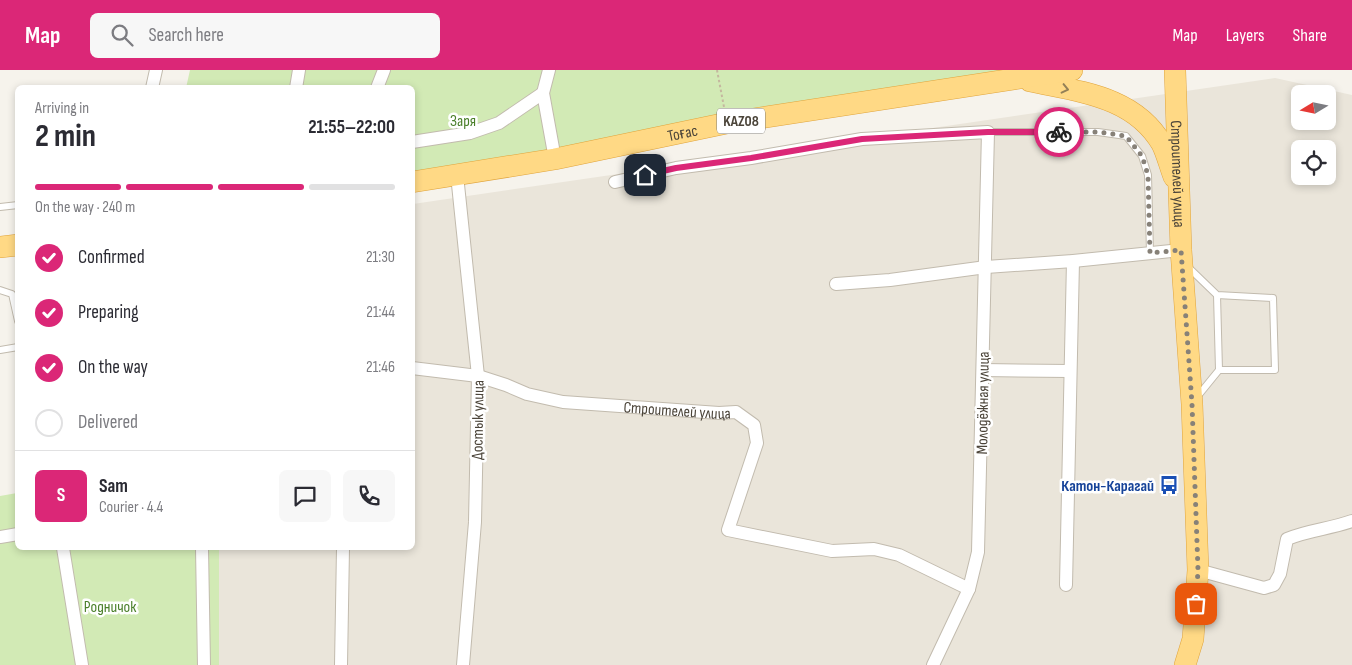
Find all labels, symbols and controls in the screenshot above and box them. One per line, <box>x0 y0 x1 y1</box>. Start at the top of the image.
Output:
search box <box>90 13 440 58</box>
text: Map <box>25 21 60 50</box>
icon: search <box>108 21 136 49</box>
text: Search here <box>148 24 224 47</box>
text: Map <box>1173 25 1198 46</box>
text: Layers <box>1226 25 1265 46</box>
text: Share <box>1293 25 1327 46</box>
one-way arrow <box>1061 83 1070 94</box>
north arrow <box>1291 85 1336 130</box>
map controls <box>1291 85 1336 185</box>
text: Arriving in <box>35 99 89 118</box>
courier <box>1034 107 1084 157</box>
road number: KAZ08 <box>717 108 765 134</box>
park label: Заря <box>450 112 476 131</box>
text: 21:55–22:00 <box>308 116 395 139</box>
text: 2 min <box>35 117 96 156</box>
icon: bike <box>1045 118 1073 146</box>
street label: Строителей улица <box>1166 120 1188 228</box>
street label: Тоғас <box>666 121 700 146</box>
button: locate <box>1291 140 1336 185</box>
pin <box>624 154 666 196</box>
icon: home <box>631 161 659 189</box>
text: On the way · 240 m <box>35 198 135 217</box>
icon: check <box>35 244 63 272</box>
text: Confirmed <box>78 246 145 269</box>
text: 21:30 <box>366 248 395 267</box>
icon: check <box>35 299 63 327</box>
text: Preparing <box>78 301 139 324</box>
text: 21:44 <box>366 303 395 322</box>
street label: Молодёжная улица <box>973 351 994 455</box>
icon: check <box>35 354 63 382</box>
text: On the way <box>78 356 148 379</box>
text: 21:46 <box>366 358 395 377</box>
street label: Достык улица <box>468 380 489 460</box>
street label: Строителей улица <box>623 398 731 424</box>
text: Delivered <box>78 411 138 434</box>
button: chat <box>279 470 331 522</box>
button: phone <box>343 470 395 522</box>
bus stop icon: Катон-Карагай <box>1158 474 1180 496</box>
text: Sam <box>99 475 128 498</box>
place label: Катон-Карагай <box>1061 477 1154 496</box>
text: S <box>57 484 65 507</box>
text: Courier · 4.4 <box>99 498 163 517</box>
pin <box>1175 583 1217 625</box>
icon: bag <box>1182 590 1210 618</box>
park label: Родничок <box>84 598 137 617</box>

